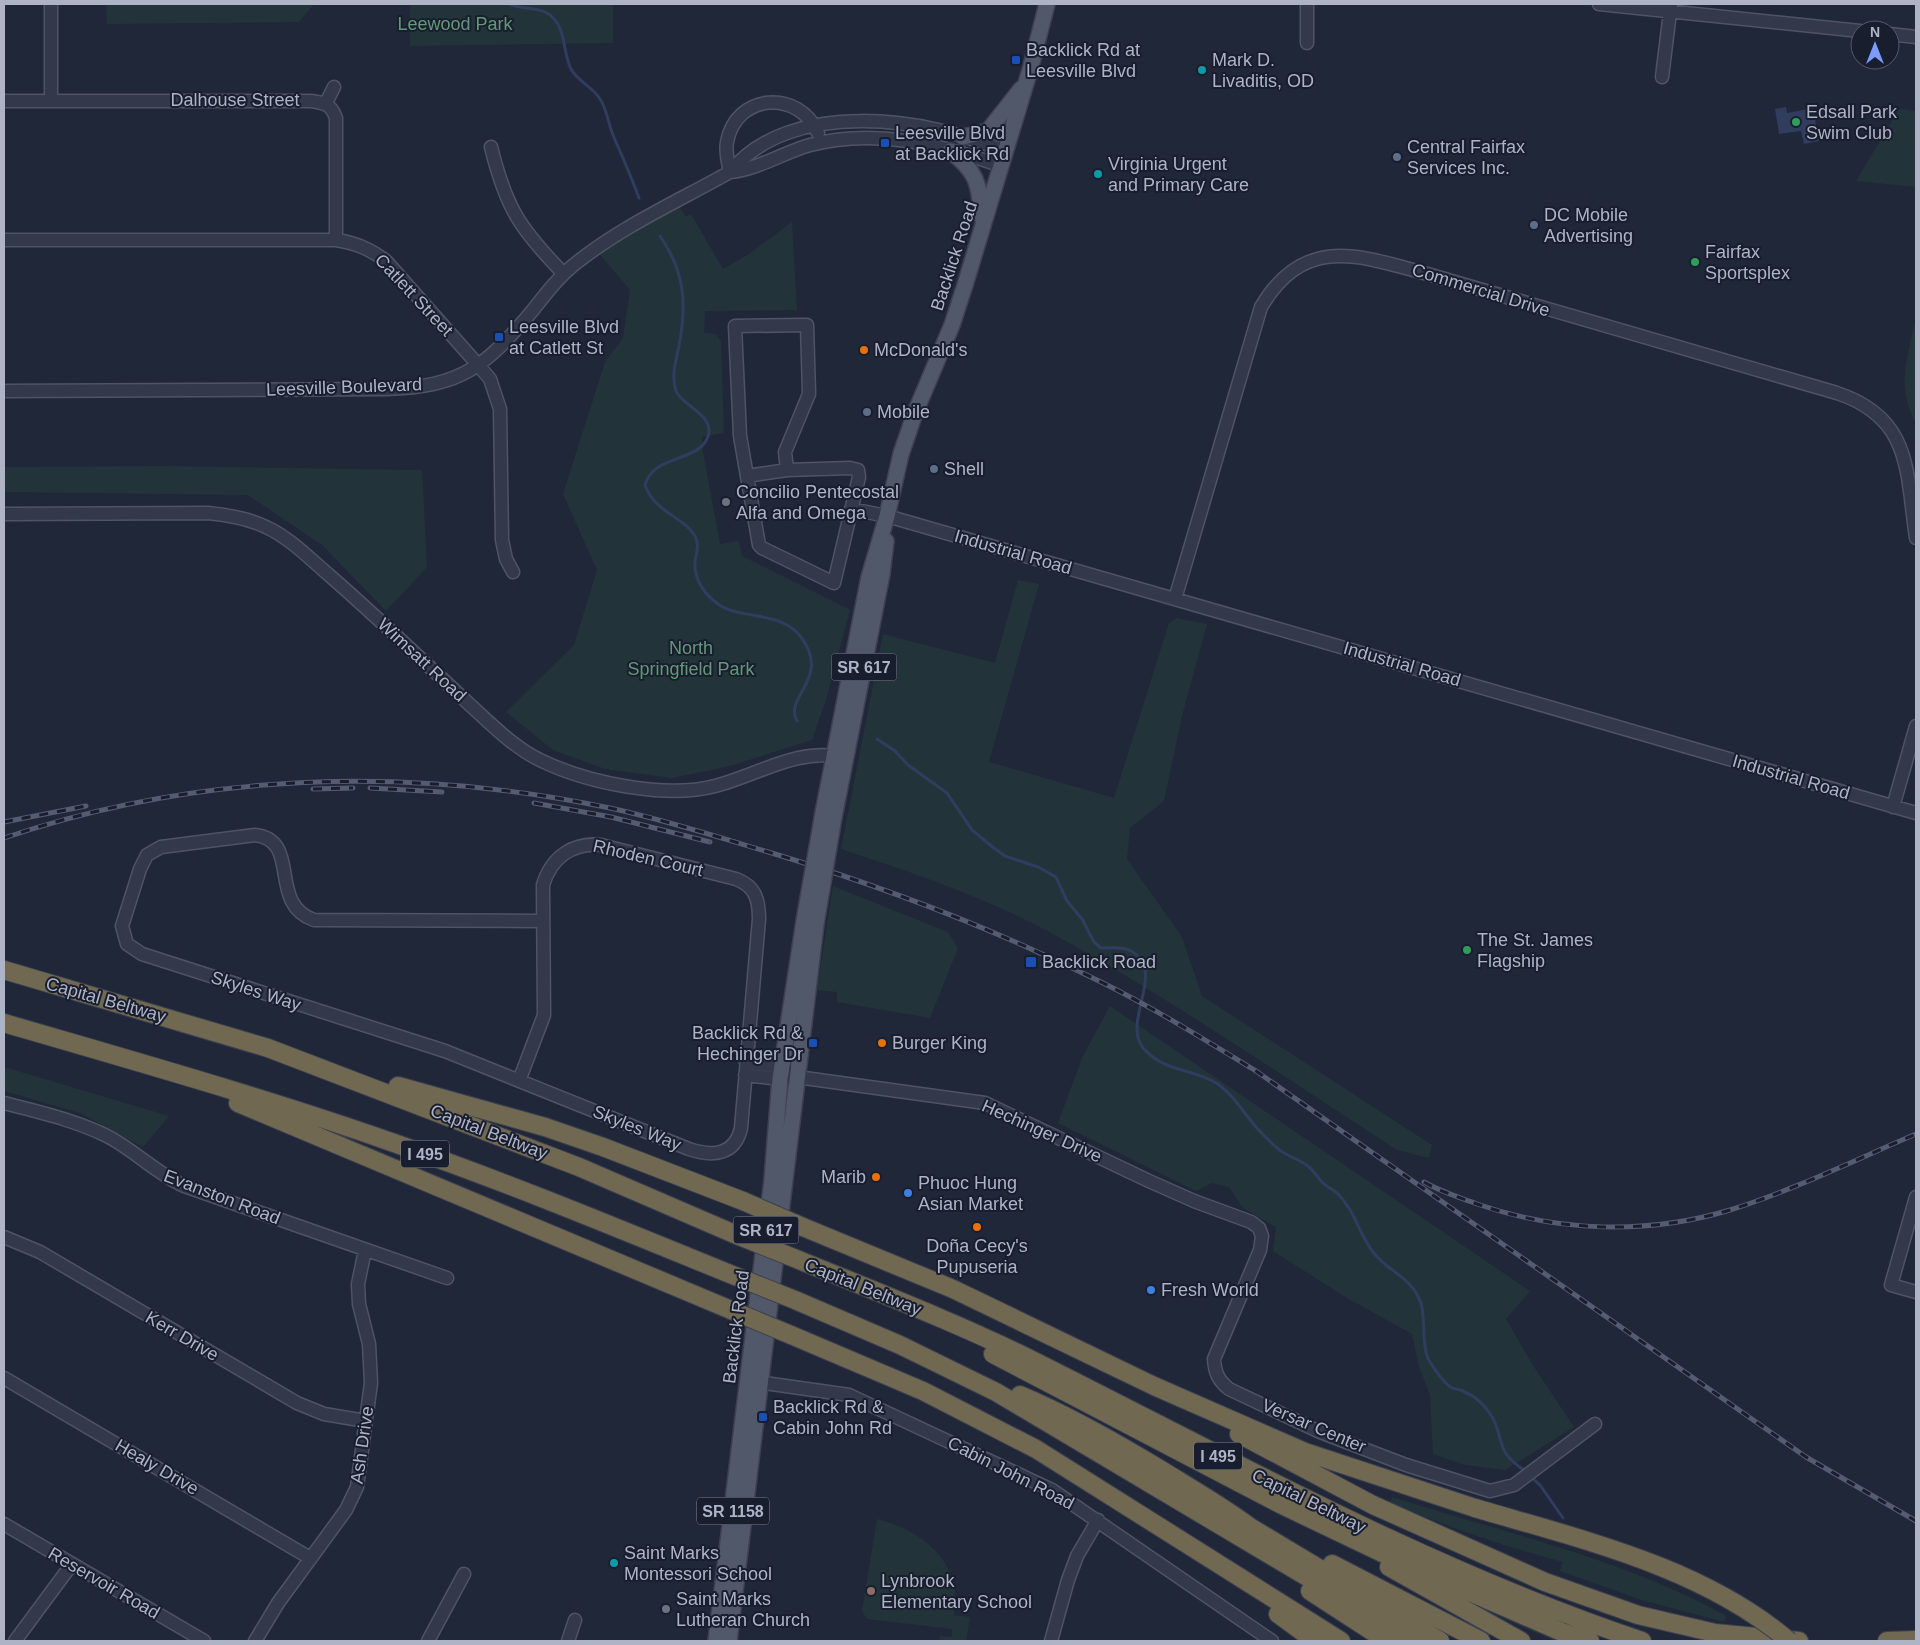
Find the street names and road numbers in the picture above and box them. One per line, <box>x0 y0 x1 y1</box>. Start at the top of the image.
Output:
street label: Dalhouse Street <box>170 90 300 110</box>
street label: Backlick Road <box>927 199 981 313</box>
street label: Catlett Street <box>371 250 457 340</box>
street label: Commercial Drive <box>1410 260 1552 320</box>
street label: Leesville Boulevard <box>266 374 422 400</box>
street label: Industrial Road <box>952 526 1074 578</box>
street label: Wimsatt Road <box>374 614 470 706</box>
street label: Industrial Road <box>1341 638 1463 690</box>
road number: SR 617 <box>832 654 896 680</box>
street label: Industrial Road <box>1730 751 1852 803</box>
street label: Rhoden Court <box>591 836 705 880</box>
street label: Skyles Way <box>209 967 303 1015</box>
street label: Capital Beltway <box>44 973 168 1027</box>
street label: Hechinger Drive <box>979 1096 1105 1166</box>
street label: Capital Beltway <box>428 1100 550 1164</box>
street label: Skyles Way <box>590 1101 684 1155</box>
road number: I 495 <box>401 1140 449 1168</box>
street label: Evanston Road <box>161 1166 283 1228</box>
road number: SR 617 <box>734 1216 798 1244</box>
street label: Capital Beltway <box>802 1254 924 1320</box>
street label: Backlick Road <box>719 1269 753 1385</box>
street label: Kerr Drive <box>142 1307 222 1365</box>
street label: Versar Center <box>1259 1395 1369 1457</box>
street label: Ash Drive <box>347 1405 377 1485</box>
street label: Cabin John Road <box>944 1433 1078 1513</box>
street label: Healy Drive <box>112 1435 202 1499</box>
road number: I 495 <box>1194 1442 1242 1470</box>
street label: Capital Beltway <box>1249 1465 1369 1537</box>
road number: SR 1158 <box>697 1498 769 1524</box>
street label: Reservoir Road <box>45 1543 163 1623</box>

